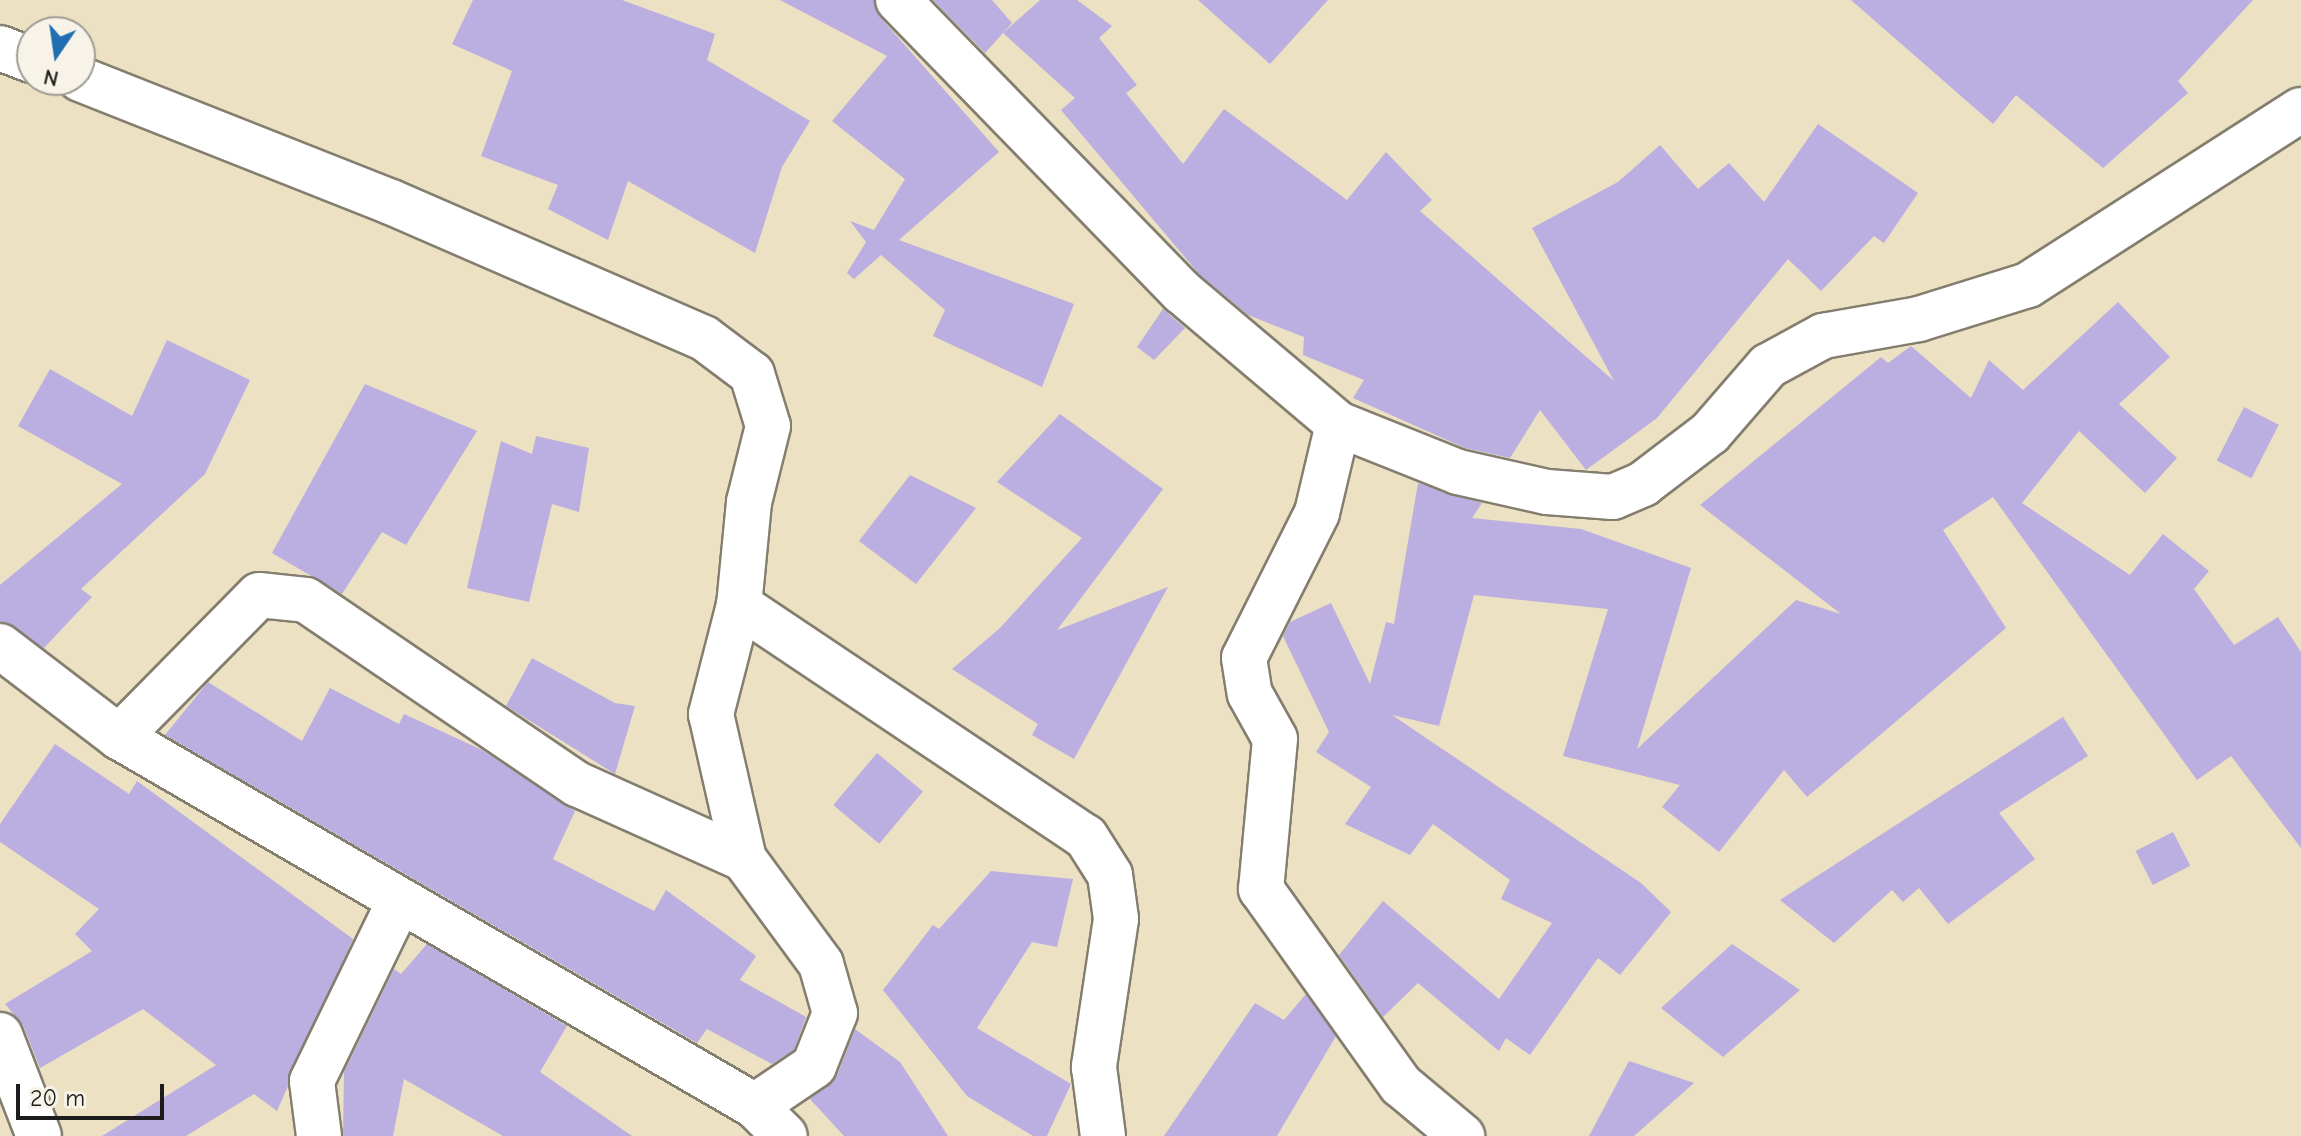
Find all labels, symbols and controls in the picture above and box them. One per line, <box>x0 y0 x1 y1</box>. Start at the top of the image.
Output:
north arrow <box>16 16 96 96</box>
text: N <box>41 63 61 92</box>
scale bar <box>20 1068 168 1118</box>
text: 20 m <box>30 1084 85 1112</box>

